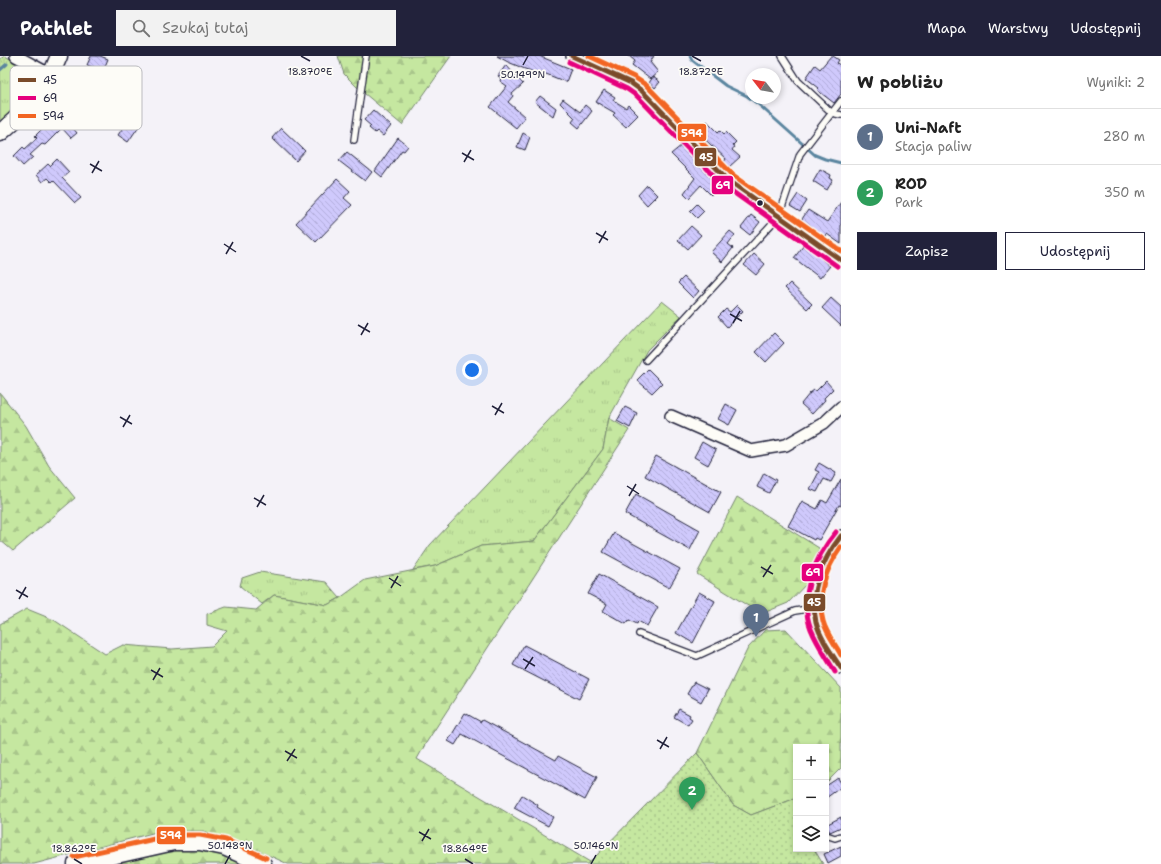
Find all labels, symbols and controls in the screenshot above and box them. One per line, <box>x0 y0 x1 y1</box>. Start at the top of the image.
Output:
search box <box>116 10 396 46</box>
text: Pathlet <box>20 16 92 41</box>
icon: search <box>130 17 152 39</box>
text: Szukaj tutaj <box>162 18 248 38</box>
text: Mapa <box>927 19 966 37</box>
text: Warstwy <box>988 19 1048 37</box>
text: Udostępnij <box>1070 19 1141 37</box>
text: 18.870°E <box>288 65 332 78</box>
text: 18.872°E <box>679 65 723 78</box>
legend <box>10 66 142 130</box>
text: 50.149°N <box>501 68 545 81</box>
north arrow <box>745 68 781 104</box>
text: W pobliżu <box>857 71 943 93</box>
text: 45 <box>43 73 57 88</box>
text: Wyniki: 2 <box>1086 74 1145 91</box>
text: 69 <box>43 91 58 106</box>
text: 594 <box>43 109 64 124</box>
text: Uni-Naft <box>895 118 962 138</box>
line badge: 594 <box>677 123 707 142</box>
text: 594 <box>681 126 703 141</box>
text: 1 <box>867 128 873 145</box>
text: 280 m <box>1103 128 1145 145</box>
text: Stacja paliw <box>895 138 972 155</box>
line badge: 45 <box>694 147 717 167</box>
text: 45 <box>699 150 713 165</box>
text: ROD <box>895 174 927 194</box>
line badge: 69 <box>711 175 734 195</box>
text: 69 <box>716 178 731 193</box>
text: 2 <box>865 184 875 201</box>
text: 350 m <box>1104 184 1145 201</box>
text: Park <box>895 194 923 211</box>
unlabelled marker <box>755 198 765 208</box>
button: Zapisz <box>857 232 997 270</box>
button: Udostępnij <box>1005 232 1145 270</box>
your location <box>462 360 482 380</box>
line badge: 69 <box>801 563 824 582</box>
text: 69 <box>806 565 821 580</box>
line badge: 45 <box>803 593 826 612</box>
text: 45 <box>807 595 821 610</box>
pin: 1 <box>743 604 769 637</box>
map controls <box>793 744 829 852</box>
button: + <box>793 744 829 780</box>
pin: 2 <box>679 777 705 810</box>
button: − <box>793 780 829 816</box>
button: layers <box>793 816 829 852</box>
line badge: 594 <box>156 826 186 845</box>
text: 594 <box>160 828 182 843</box>
text: 50.148°N <box>208 839 252 852</box>
text: 50.146°N <box>574 839 618 852</box>
text: 18.862°E <box>52 842 96 855</box>
text: 18.864°E <box>443 842 487 855</box>

